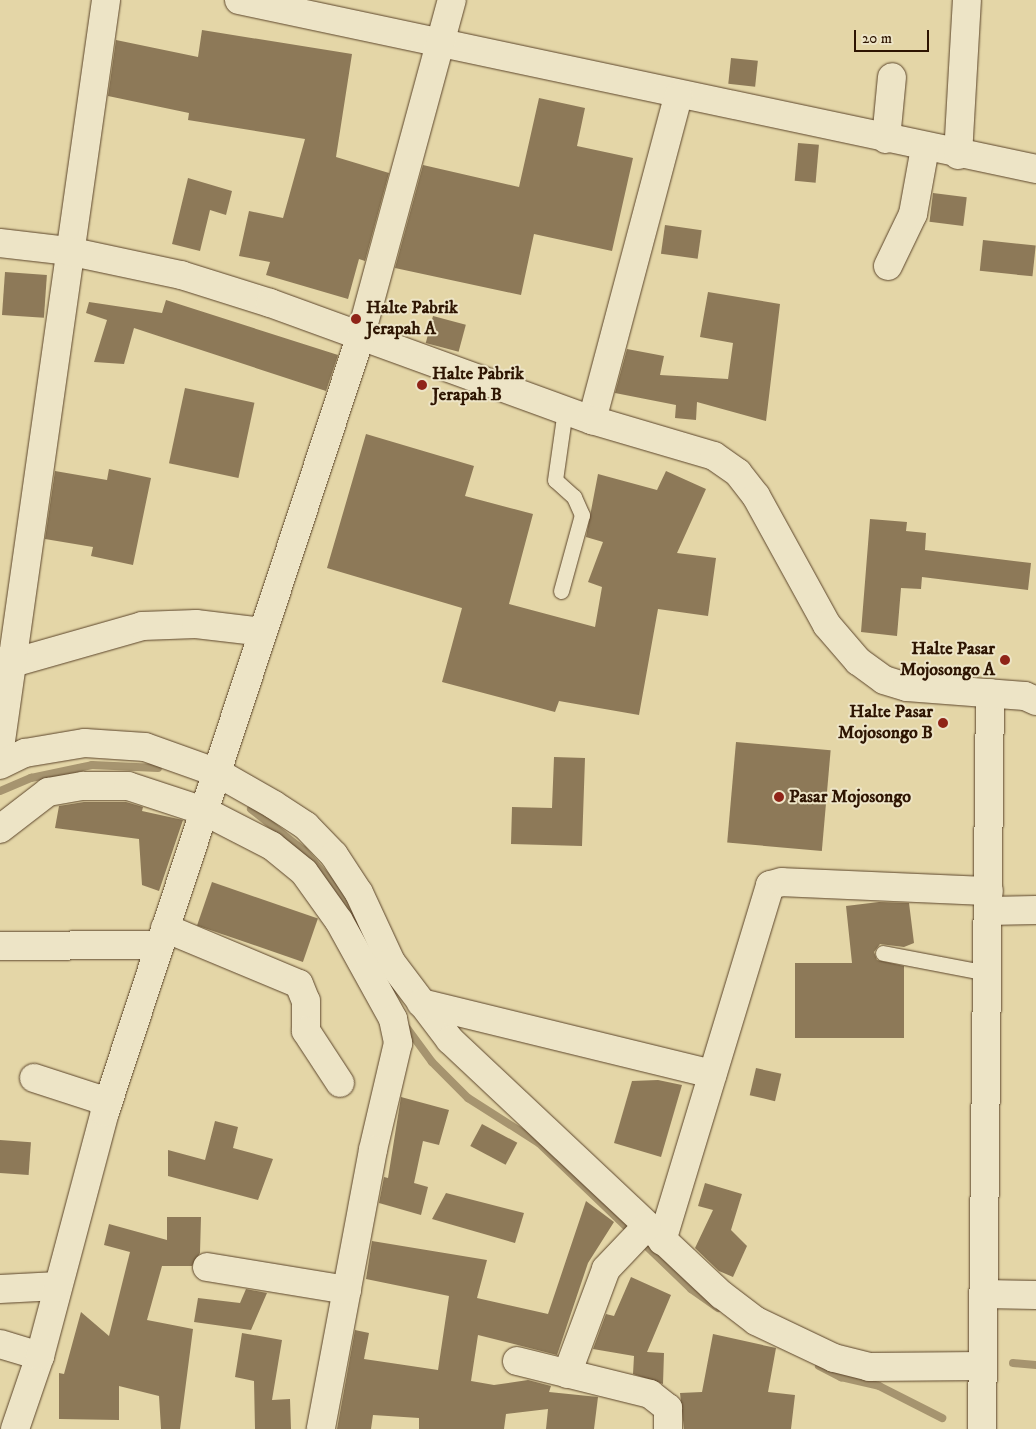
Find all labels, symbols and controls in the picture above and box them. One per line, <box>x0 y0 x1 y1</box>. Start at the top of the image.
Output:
scale bar <box>856 20 931 52</box>
text: 20 m <box>862 29 892 48</box>
place label: Halte Pabrik Jerapah A <box>366 298 458 340</box>
marker: Halte Pabrik Jerapah A <box>350 313 362 325</box>
place label: Halte Pabrik Jerapah B <box>432 364 524 406</box>
marker: Halte Pabrik Jerapah B <box>416 379 428 391</box>
place label: Halte Pasar Mojosongo A <box>900 639 995 682</box>
marker: Halte Pasar Mojosongo A <box>999 654 1011 666</box>
place label: Halte Pasar Mojosongo B <box>838 702 933 744</box>
marker: Halte Pasar Mojosongo B <box>937 717 949 729</box>
place label: Pasar Mojosongo <box>789 786 911 808</box>
marker: Pasar Mojosongo <box>773 791 785 803</box>

